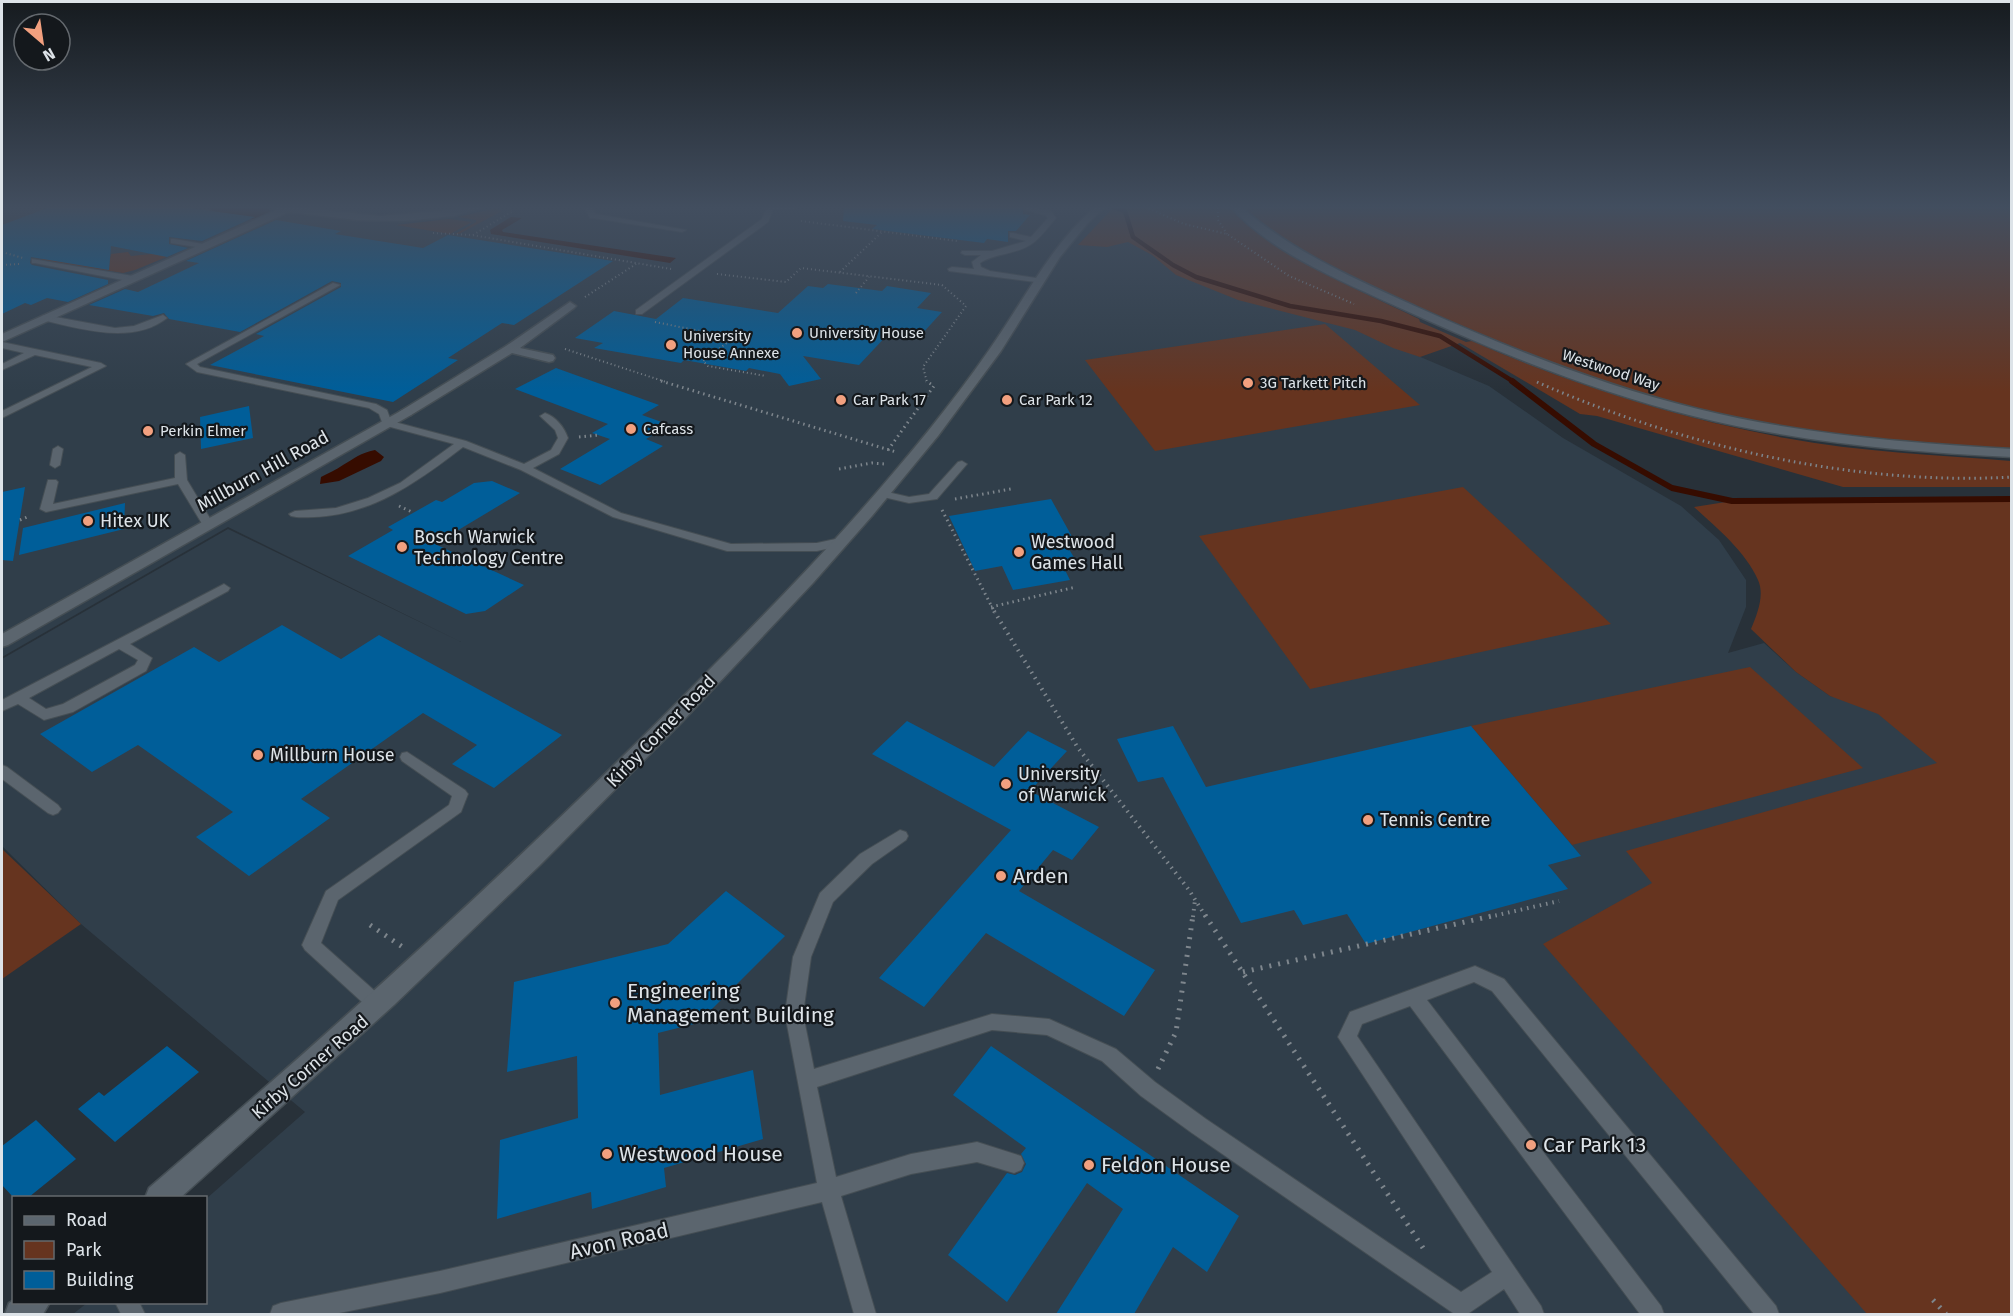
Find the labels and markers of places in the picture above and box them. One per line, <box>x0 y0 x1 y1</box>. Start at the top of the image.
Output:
place label: University House <box>809 324 924 342</box>
marker: University House <box>790 326 804 340</box>
place label: University House Annexe <box>683 327 779 362</box>
marker: University House Annexe <box>664 338 678 352</box>
place label: 3G Tarkett Pitch <box>1260 374 1367 392</box>
marker: 3G Tarkett Pitch <box>1241 376 1255 390</box>
place label: Car Park 17 <box>853 391 926 409</box>
place label: Car Park 12 <box>1019 391 1093 409</box>
marker: Car Park 17 <box>834 393 848 407</box>
marker: Car Park 12 <box>1000 393 1014 407</box>
place label: Cafcass <box>643 420 693 438</box>
place label: Perkin Elmer <box>160 422 246 440</box>
marker: Cafcass <box>624 422 638 436</box>
marker: Perkin Elmer <box>141 424 155 438</box>
place label: Hitex UK <box>100 510 170 532</box>
marker: Hitex UK <box>81 514 95 528</box>
place label: Bosch Warwick Technology Centre <box>414 526 564 569</box>
place label: Westwood Games Hall <box>1031 531 1123 574</box>
marker: Bosch Warwick Technology Centre <box>395 540 409 554</box>
marker: Westwood Games Hall <box>1012 545 1026 559</box>
place label: Millburn House <box>270 744 395 766</box>
marker: Millburn House <box>251 748 265 762</box>
place label: University of Warwick <box>1018 763 1107 806</box>
marker: University of Warwick <box>999 777 1013 791</box>
place label: Tennis Centre <box>1380 809 1490 831</box>
marker: Tennis Centre <box>1361 813 1375 827</box>
place label: Arden <box>1013 863 1069 889</box>
marker: Arden <box>994 869 1008 883</box>
place label: Engineering Management Building <box>627 978 834 1028</box>
marker: Engineering Management Building <box>608 996 622 1010</box>
place label: Car Park 13 <box>1543 1132 1646 1158</box>
marker: Car Park 13 <box>1524 1138 1538 1152</box>
place label: Westwood House <box>619 1141 783 1167</box>
marker: Westwood House <box>600 1147 614 1161</box>
place label: Feldon House <box>1101 1152 1231 1178</box>
marker: Feldon House <box>1082 1158 1096 1172</box>

